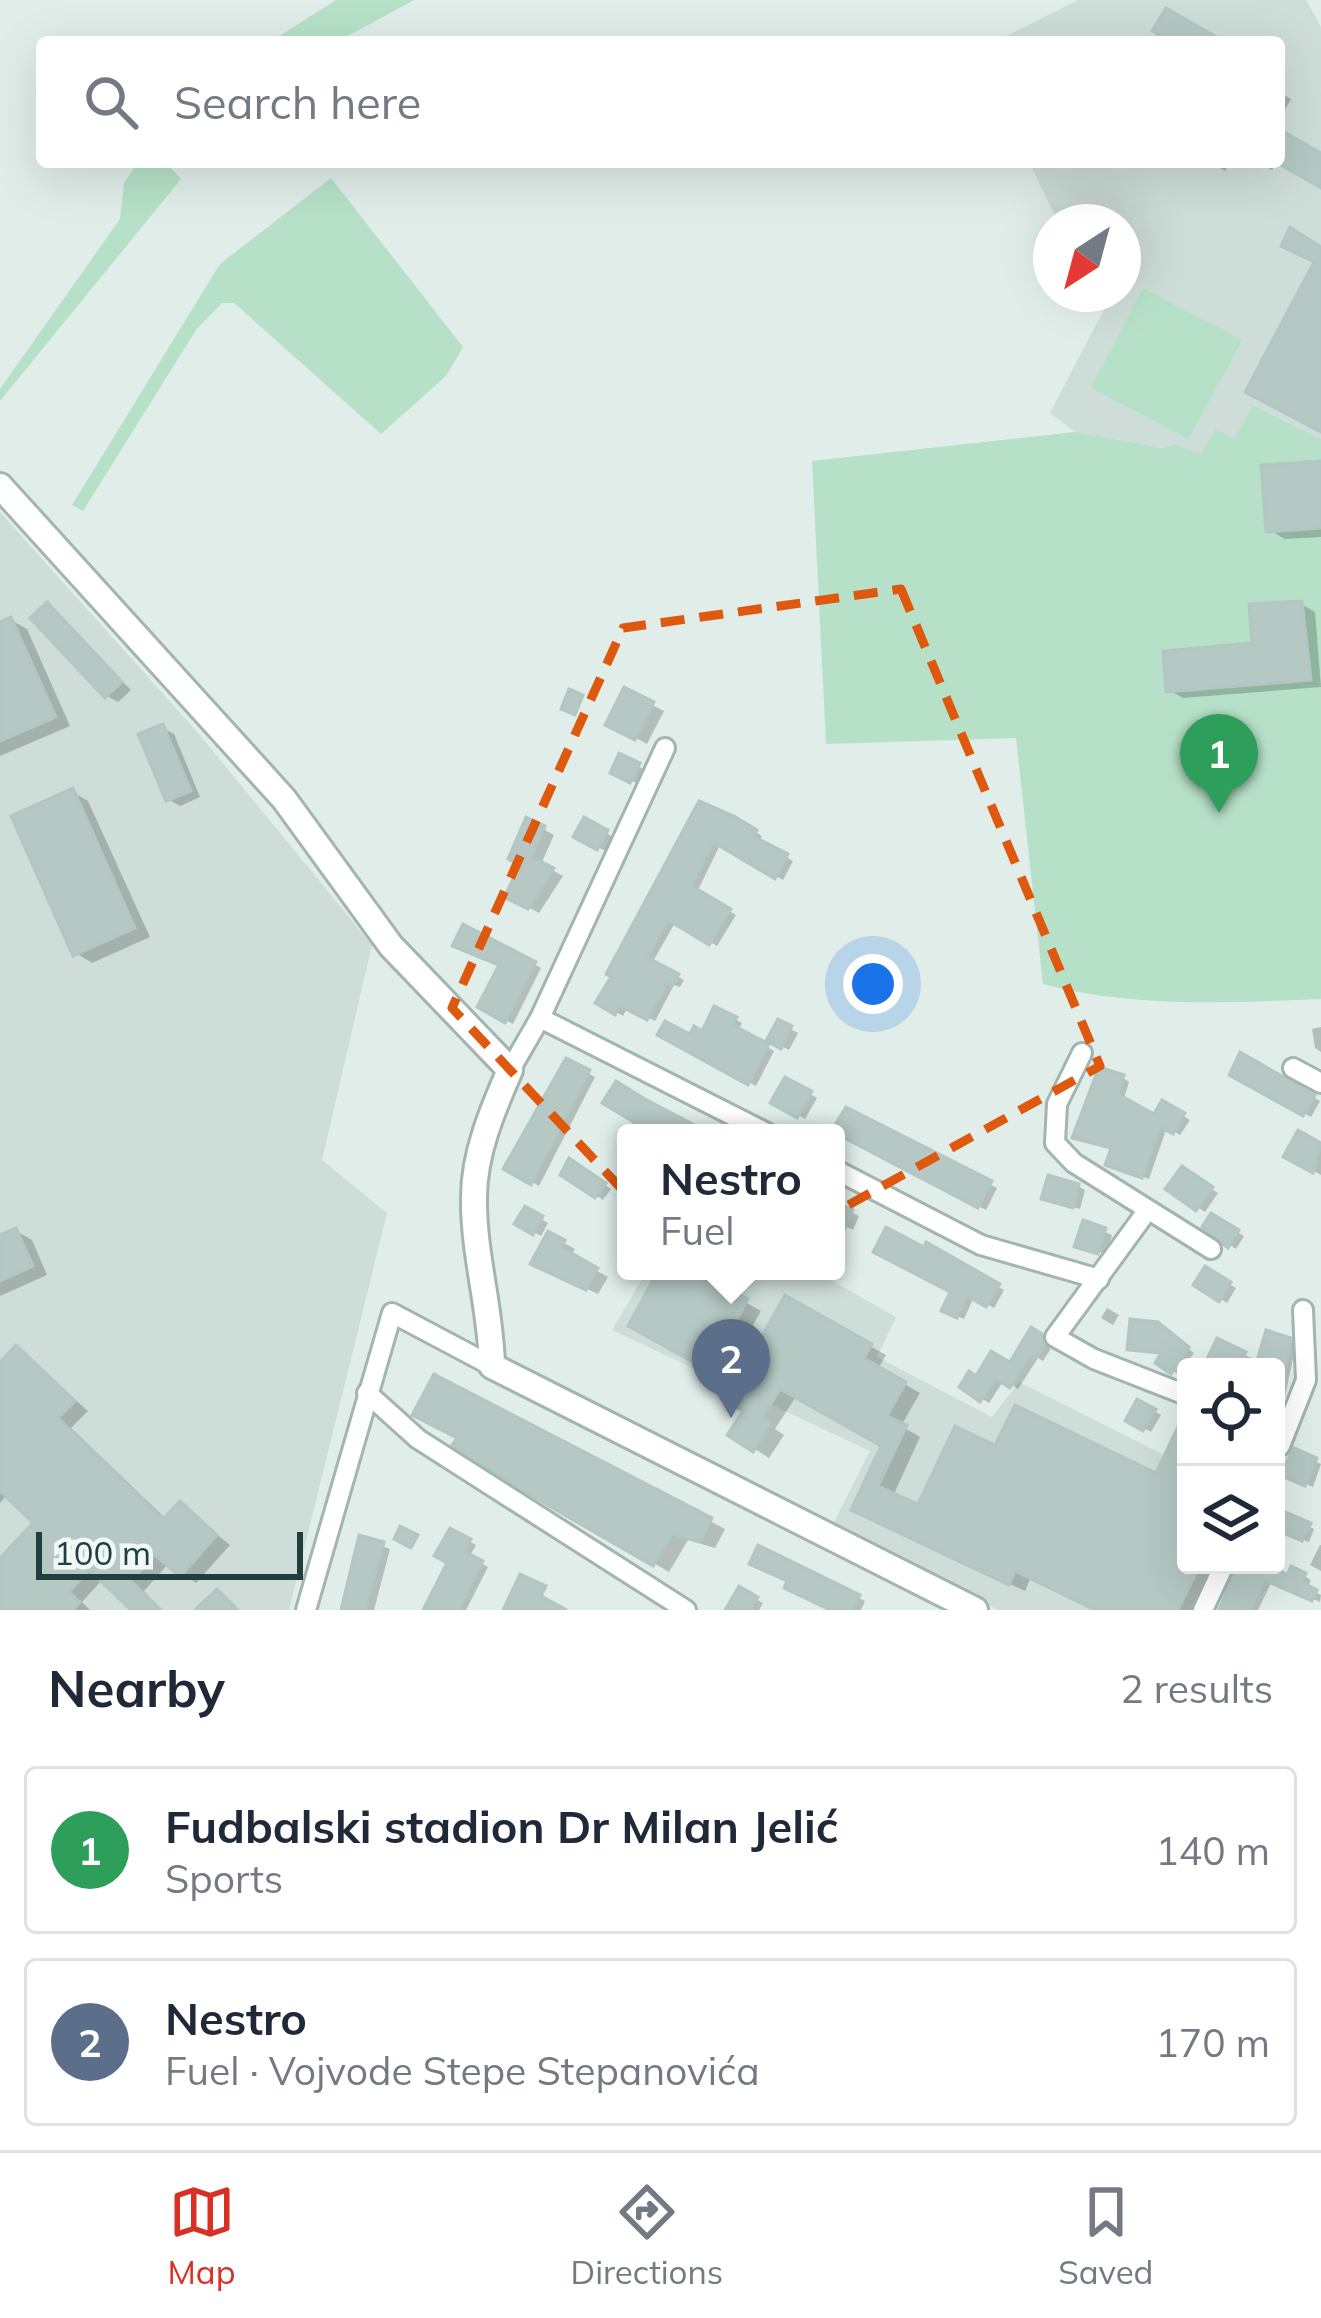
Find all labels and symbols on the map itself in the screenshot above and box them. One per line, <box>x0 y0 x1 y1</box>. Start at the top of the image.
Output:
north arrow <box>1033 204 1141 312</box>
pin: 1 <box>1180 714 1258 813</box>
your location <box>843 954 903 1014</box>
pin: 2 <box>692 1319 770 1418</box>
scale bar <box>36 1526 303 1579</box>

